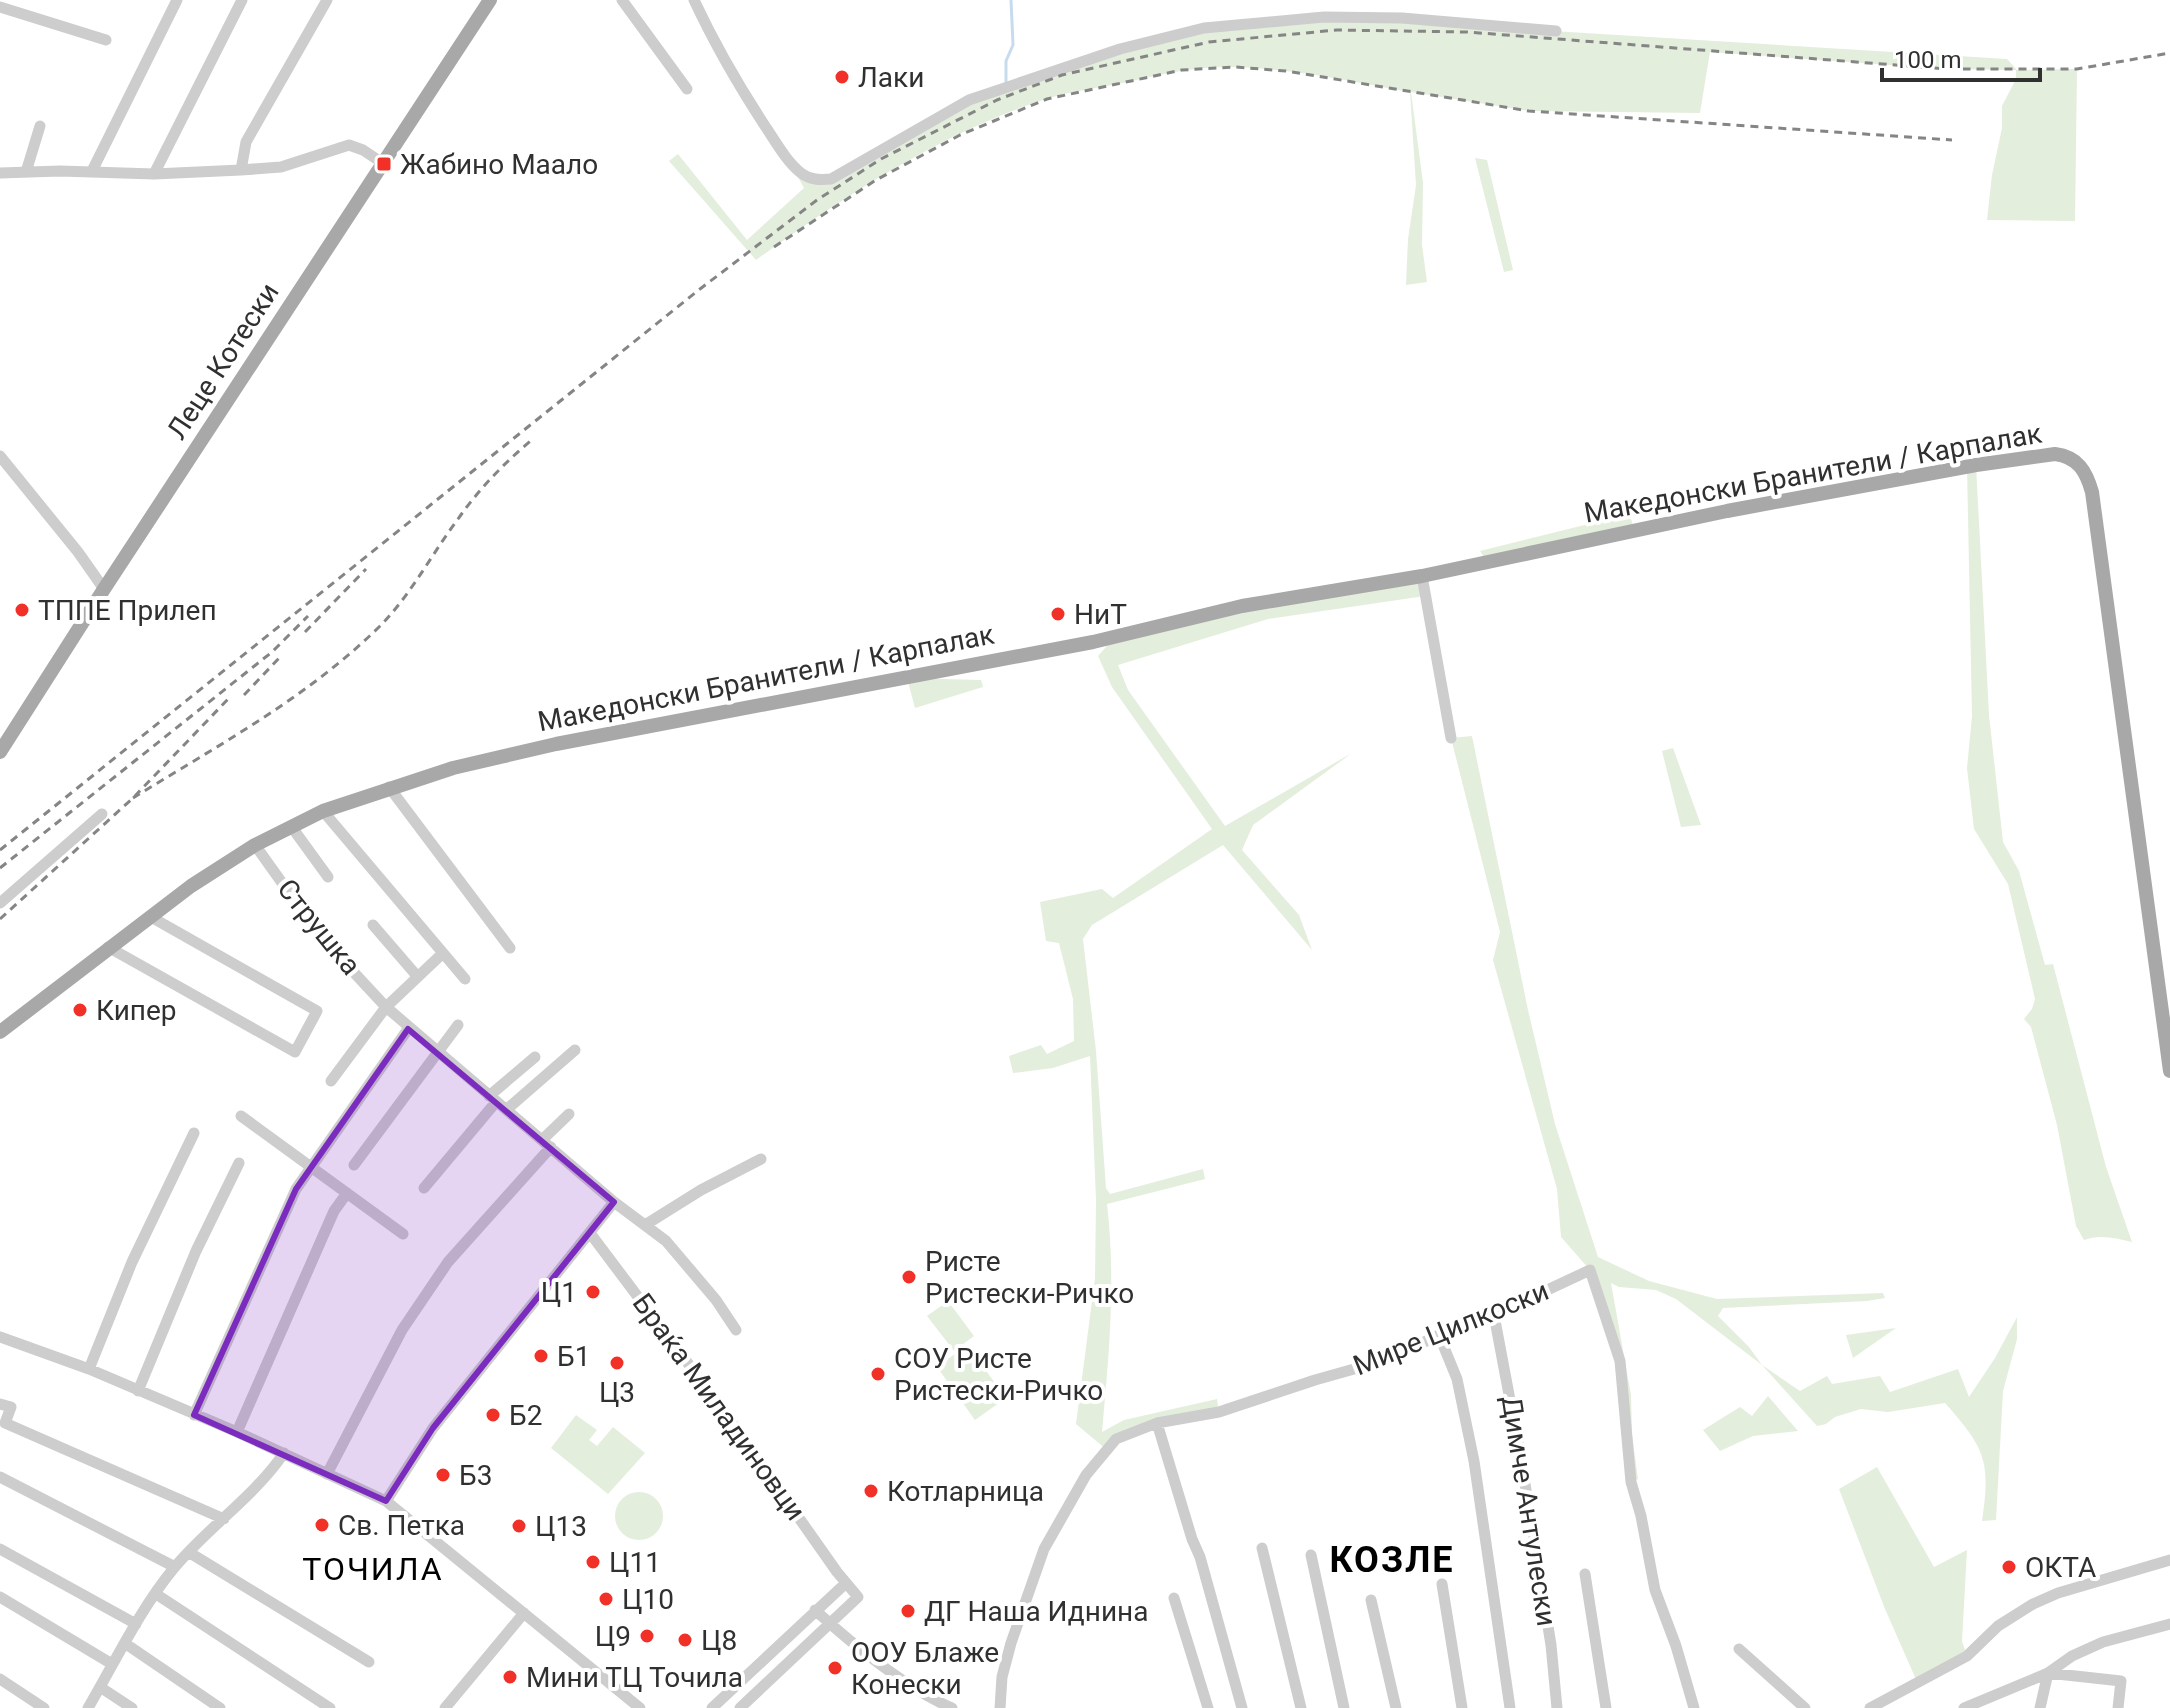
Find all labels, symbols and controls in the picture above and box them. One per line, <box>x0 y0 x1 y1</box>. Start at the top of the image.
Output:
scale bar <box>1882 32 2040 82</box>
text: 100 m <box>1894 46 1961 74</box>
place label: Лаки <box>858 61 924 94</box>
marker: Лаки <box>833 68 851 86</box>
place label: Жабино Маало <box>400 148 598 181</box>
marker: Жабино Маало <box>375 155 393 173</box>
street label: Леце Котески <box>160 277 286 445</box>
street label: Македонски Бранители / Карпалак <box>1582 416 2044 530</box>
place label: ТППЕ Прилеп <box>38 594 217 627</box>
place label: НиТ <box>1074 598 1127 631</box>
marker: ТППЕ Прилеп <box>13 601 31 619</box>
marker: НиТ <box>1049 605 1067 623</box>
street label: Македонски Бранители / Карпалак <box>535 618 997 738</box>
street label: Струшка <box>270 873 368 981</box>
place label: Кипер <box>96 994 177 1027</box>
marker: Кипер <box>71 1001 89 1019</box>
place label: Ристе Ристески-Ричко <box>925 1245 1134 1310</box>
marker: Ристе Ристески-Ричко <box>900 1268 918 1286</box>
street label: Мире Цилкоски <box>1349 1274 1553 1382</box>
place label: Ц1 <box>541 1276 577 1309</box>
marker: Ц1 <box>584 1283 602 1301</box>
street label: Браќа Миладиновци <box>626 1287 812 1527</box>
place label: Б1 <box>557 1340 590 1373</box>
place label: СОУ Ристе Ристески-Ричко <box>894 1342 1103 1407</box>
marker: Б1 <box>532 1347 550 1365</box>
marker: Ц3 <box>608 1354 626 1372</box>
marker: СОУ Ристе Ристески-Ричко <box>869 1365 887 1383</box>
place label: Ц3 <box>599 1376 635 1409</box>
street label: Димче Антулески <box>1495 1393 1563 1629</box>
place label: Б2 <box>509 1399 542 1432</box>
marker: Б2 <box>484 1406 502 1424</box>
place label: Б3 <box>459 1459 492 1492</box>
marker: Б3 <box>434 1466 452 1484</box>
place label: Котларница <box>887 1475 1044 1508</box>
marker: Котларница <box>862 1482 880 1500</box>
place label: Св. Петка <box>338 1509 465 1542</box>
place label: Ц13 <box>535 1510 587 1543</box>
marker: Св. Петка <box>313 1516 331 1534</box>
marker: Ц13 <box>510 1517 528 1535</box>
district label: КОЗЛЕ <box>1329 1539 1455 1581</box>
place label: Ц11 <box>609 1546 661 1579</box>
district label: ТОЧИЛА <box>302 1550 444 1588</box>
place label: ОКТА <box>2025 1551 2096 1584</box>
marker: Ц11 <box>584 1553 602 1571</box>
marker: ОКТА <box>2000 1558 2018 1576</box>
place label: Ц10 <box>622 1583 674 1616</box>
marker: Ц10 <box>597 1590 615 1608</box>
place label: ДГ Наша Иднина <box>924 1595 1148 1628</box>
marker: ДГ Наша Иднина <box>899 1602 917 1620</box>
place label: Ц9 <box>595 1620 631 1653</box>
place label: Ц8 <box>701 1624 737 1657</box>
marker: Ц9 <box>638 1627 656 1645</box>
marker: Ц8 <box>676 1631 694 1649</box>
place label: ООУ Блаже Конески <box>851 1636 999 1701</box>
marker: ООУ Блаже Конески <box>826 1659 844 1677</box>
place label: Мини ТЦ Точила <box>526 1661 743 1694</box>
marker: Мини ТЦ Точила <box>501 1668 519 1686</box>

